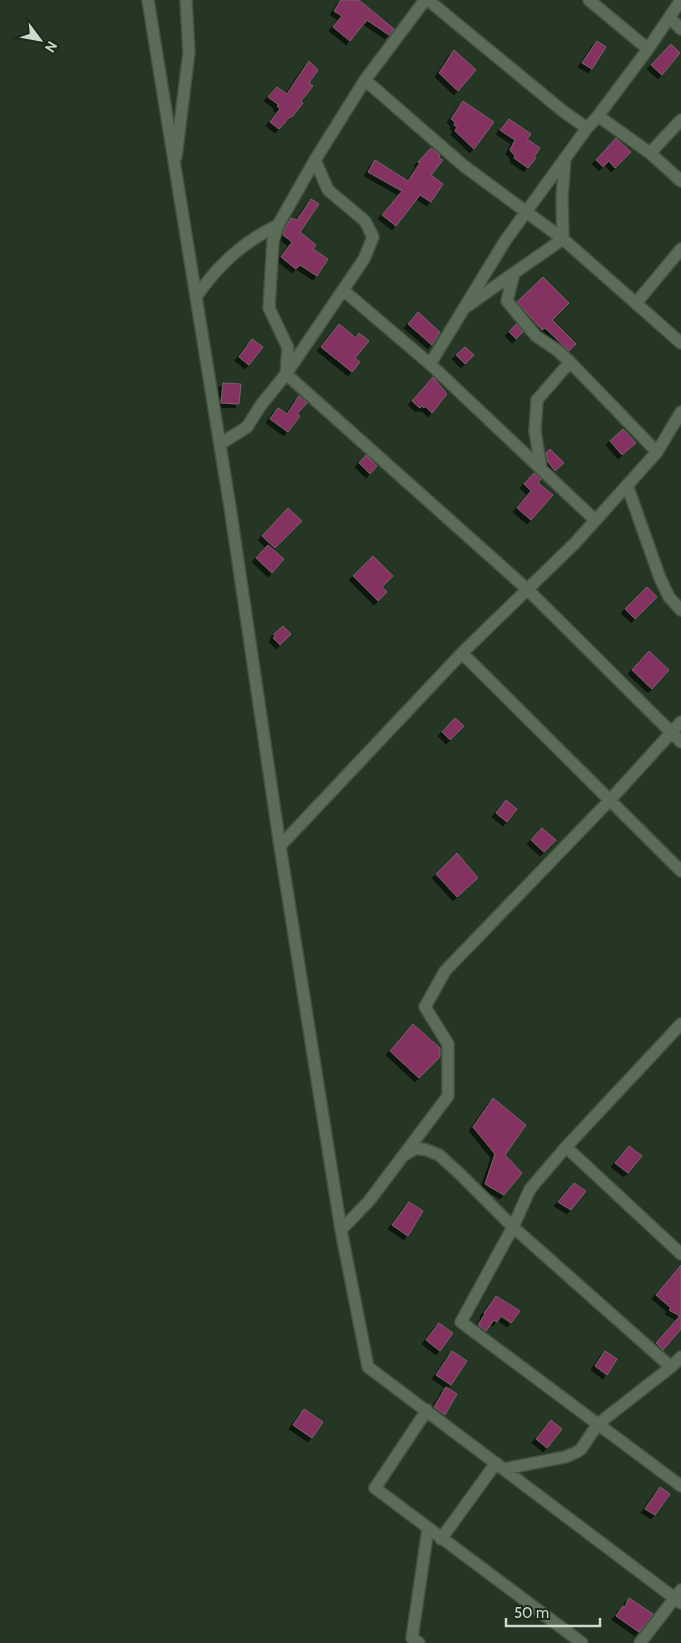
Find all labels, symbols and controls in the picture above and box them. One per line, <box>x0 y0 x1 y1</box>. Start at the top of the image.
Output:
north arrow <box>15 15 65 65</box>
text: N <box>41 38 61 56</box>
scale bar <box>506 1596 600 1628</box>
text: 50 m <box>514 1604 549 1622</box>

